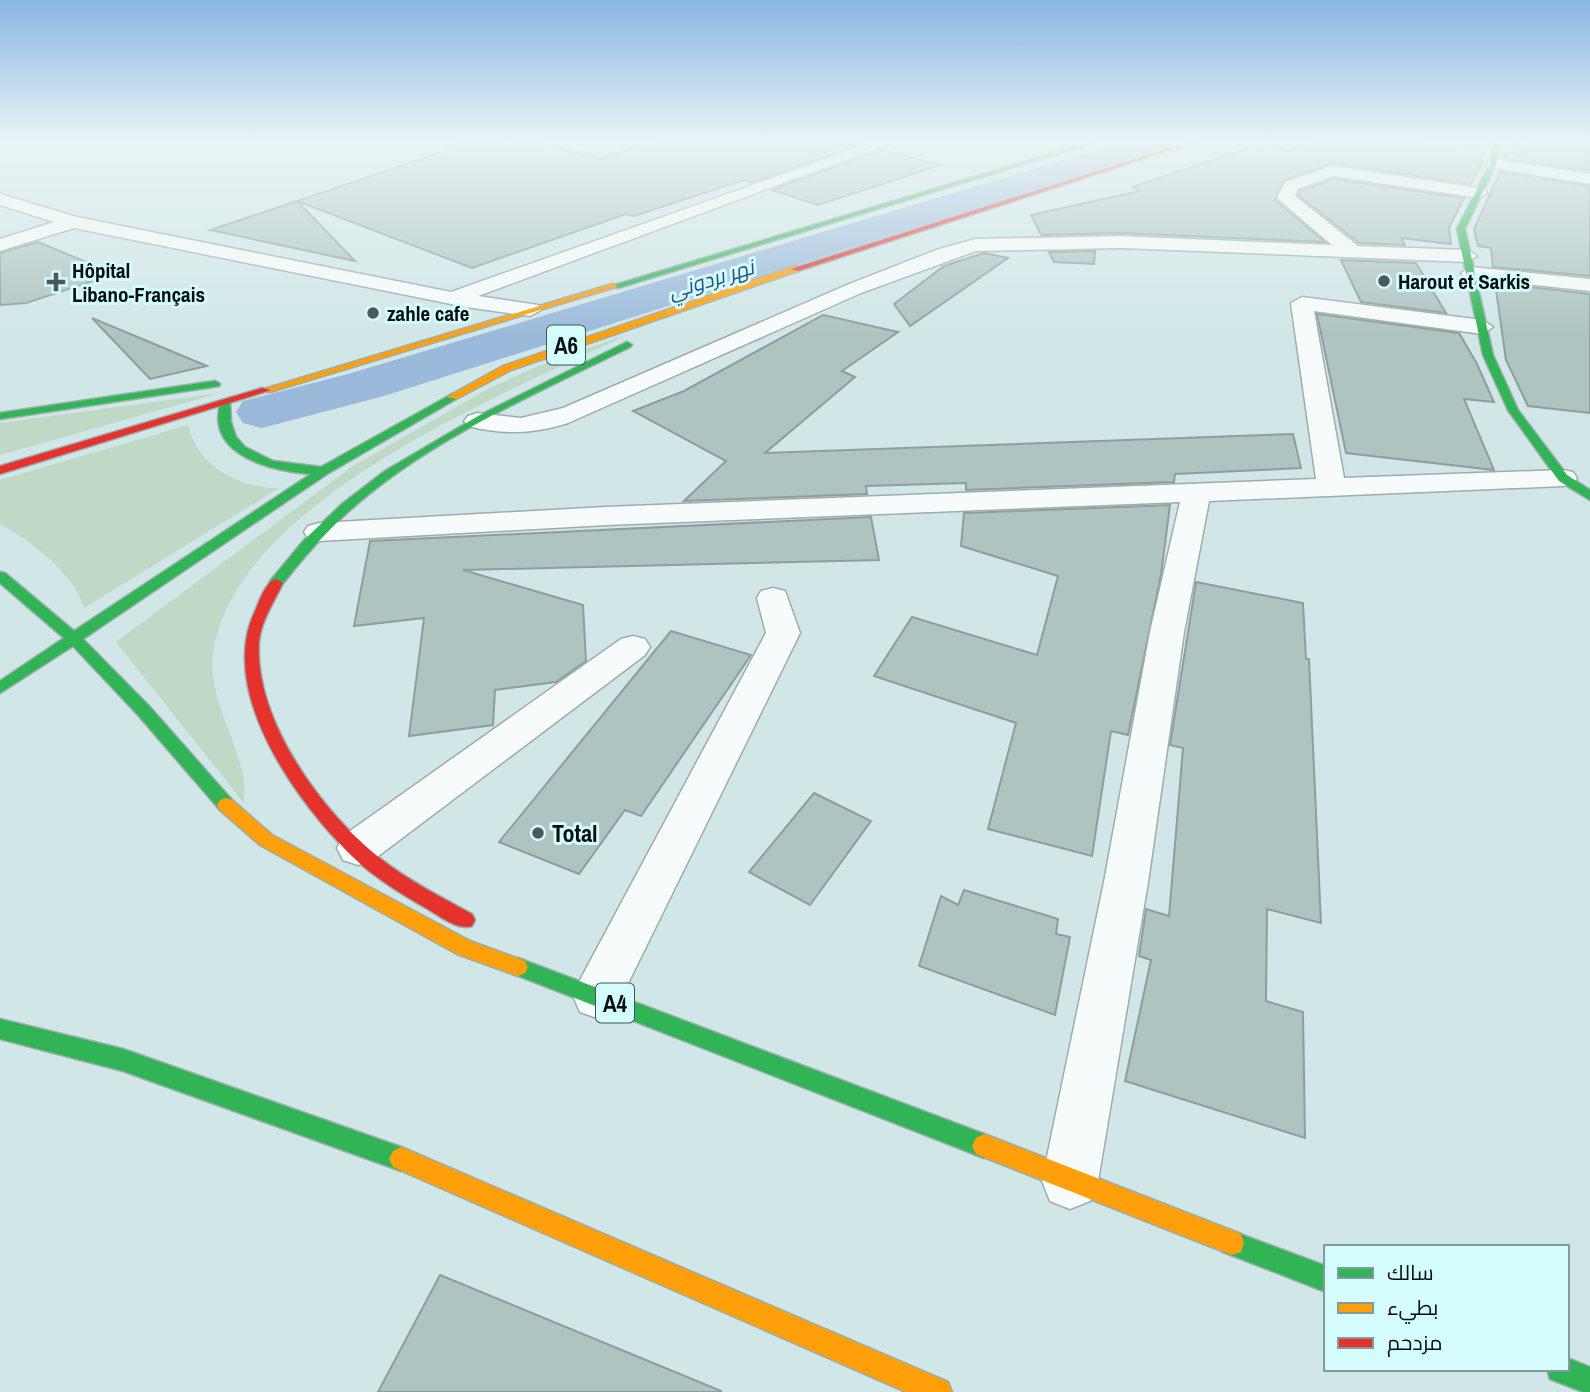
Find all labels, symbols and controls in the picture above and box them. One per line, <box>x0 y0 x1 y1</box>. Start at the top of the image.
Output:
water label: نهر بردوني <box>665 252 761 309</box>
place label: Hôpital Libano-Français <box>72 256 205 309</box>
place label: Harout et Sarkis <box>1398 267 1530 296</box>
marker: Hôpital Libano-Français <box>46 272 66 292</box>
marker: Harout et Sarkis <box>1376 273 1392 289</box>
place label: zahle cafe <box>387 299 469 328</box>
marker: zahle cafe <box>365 305 381 321</box>
road number: A6 <box>547 326 585 364</box>
place label: Total <box>552 817 598 849</box>
marker: Total <box>530 825 546 841</box>
road number: A4 <box>596 984 634 1022</box>
legend <box>1324 1245 1569 1371</box>
text: سالك <box>1387 1258 1434 1287</box>
text: بطيء <box>1387 1293 1438 1324</box>
text: مزدحم <box>1387 1328 1442 1357</box>

